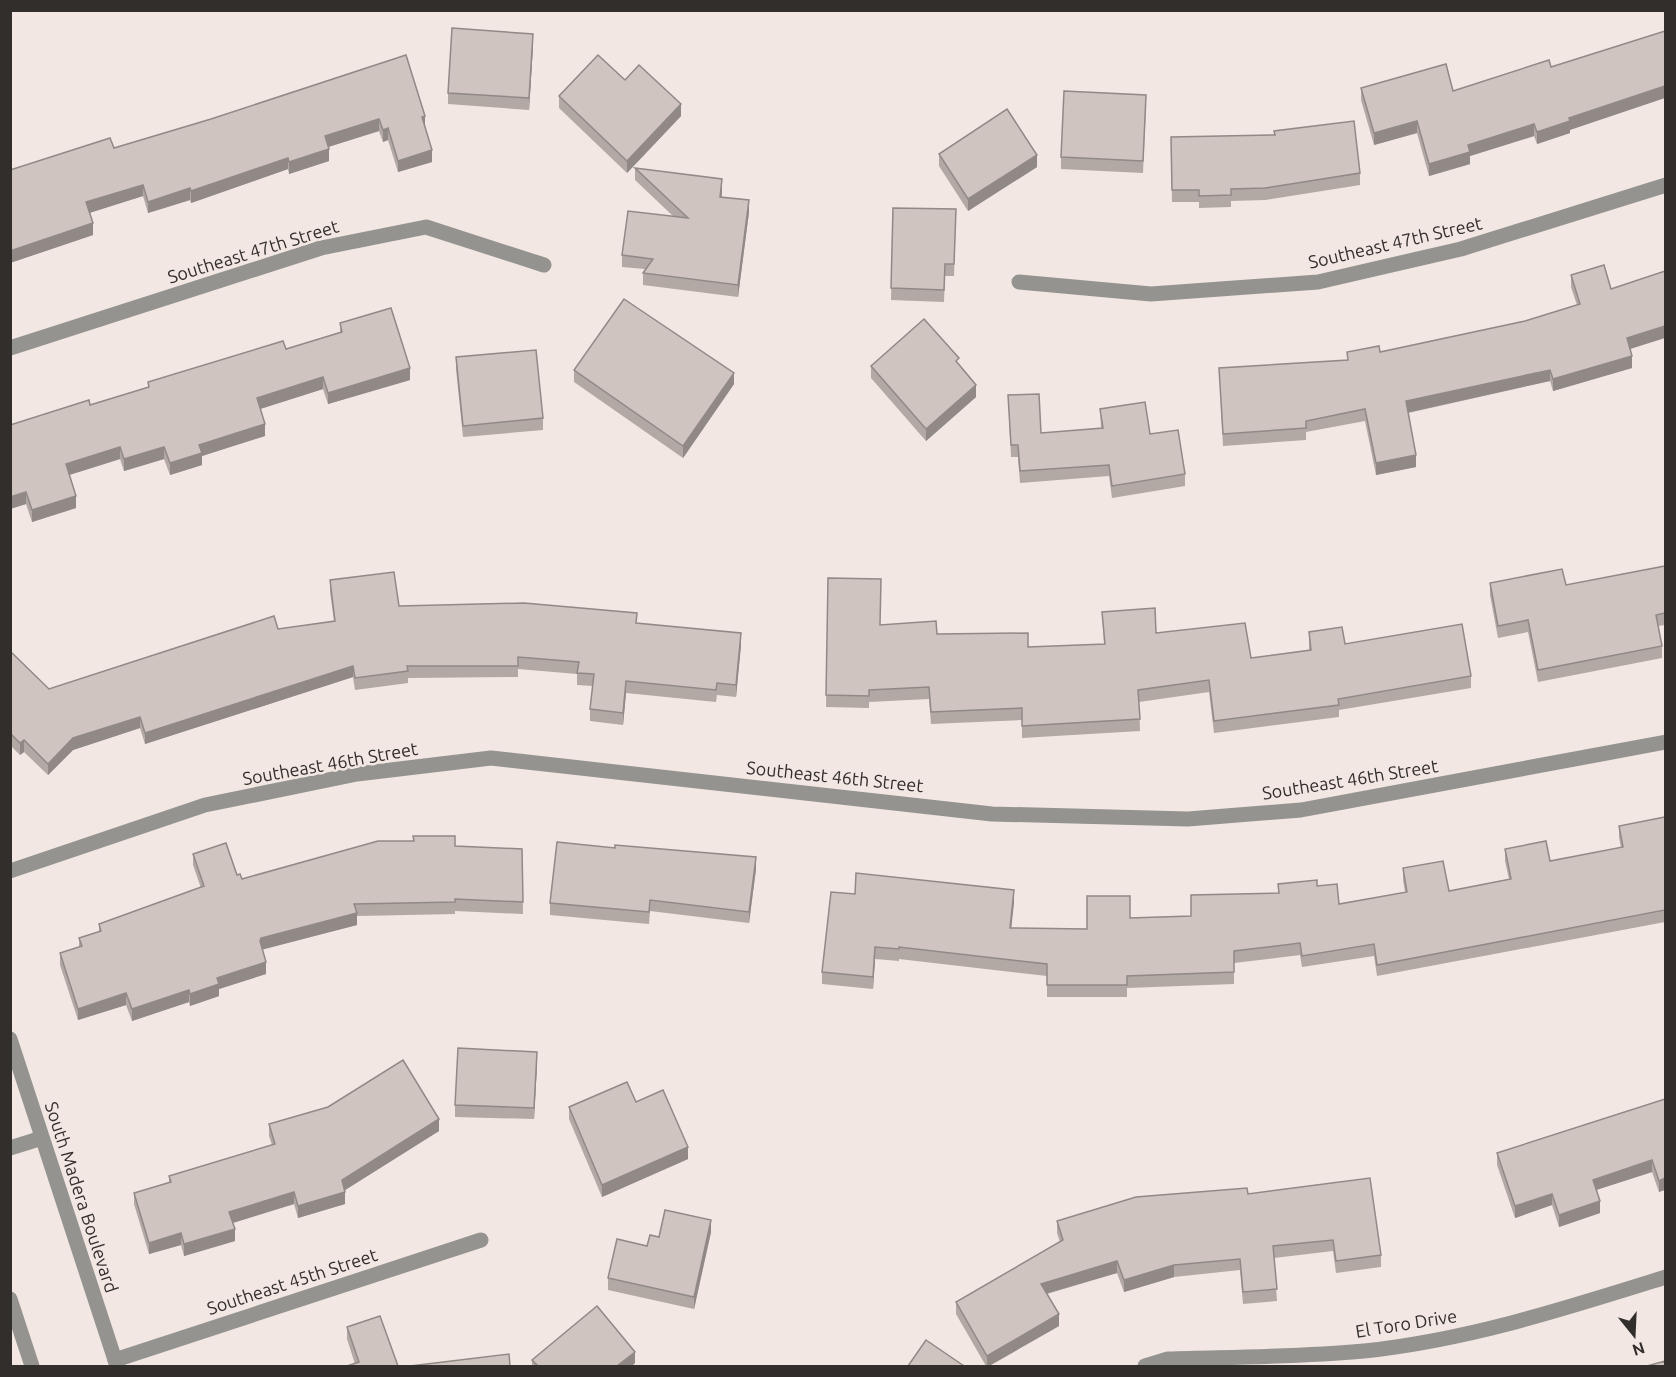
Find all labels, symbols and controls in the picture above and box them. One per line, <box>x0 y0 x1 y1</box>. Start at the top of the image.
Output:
street label: Southeast 47th Street <box>1306 212 1484 272</box>
street label: Southeast 47th Street <box>165 215 341 287</box>
street label: Southeast 46th Street <box>241 738 419 788</box>
street label: Southeast 46th Street <box>1261 755 1439 803</box>
street label: Southeast 46th Street <box>746 757 924 795</box>
street label: South Madera Boulevard <box>42 1099 122 1295</box>
street label: Southeast 45th Street <box>204 1244 380 1318</box>
street label: El Toro Drive <box>1354 1305 1458 1341</box>
north arrow <box>1604 1305 1664 1365</box>
text: N <box>1630 1339 1647 1360</box>

